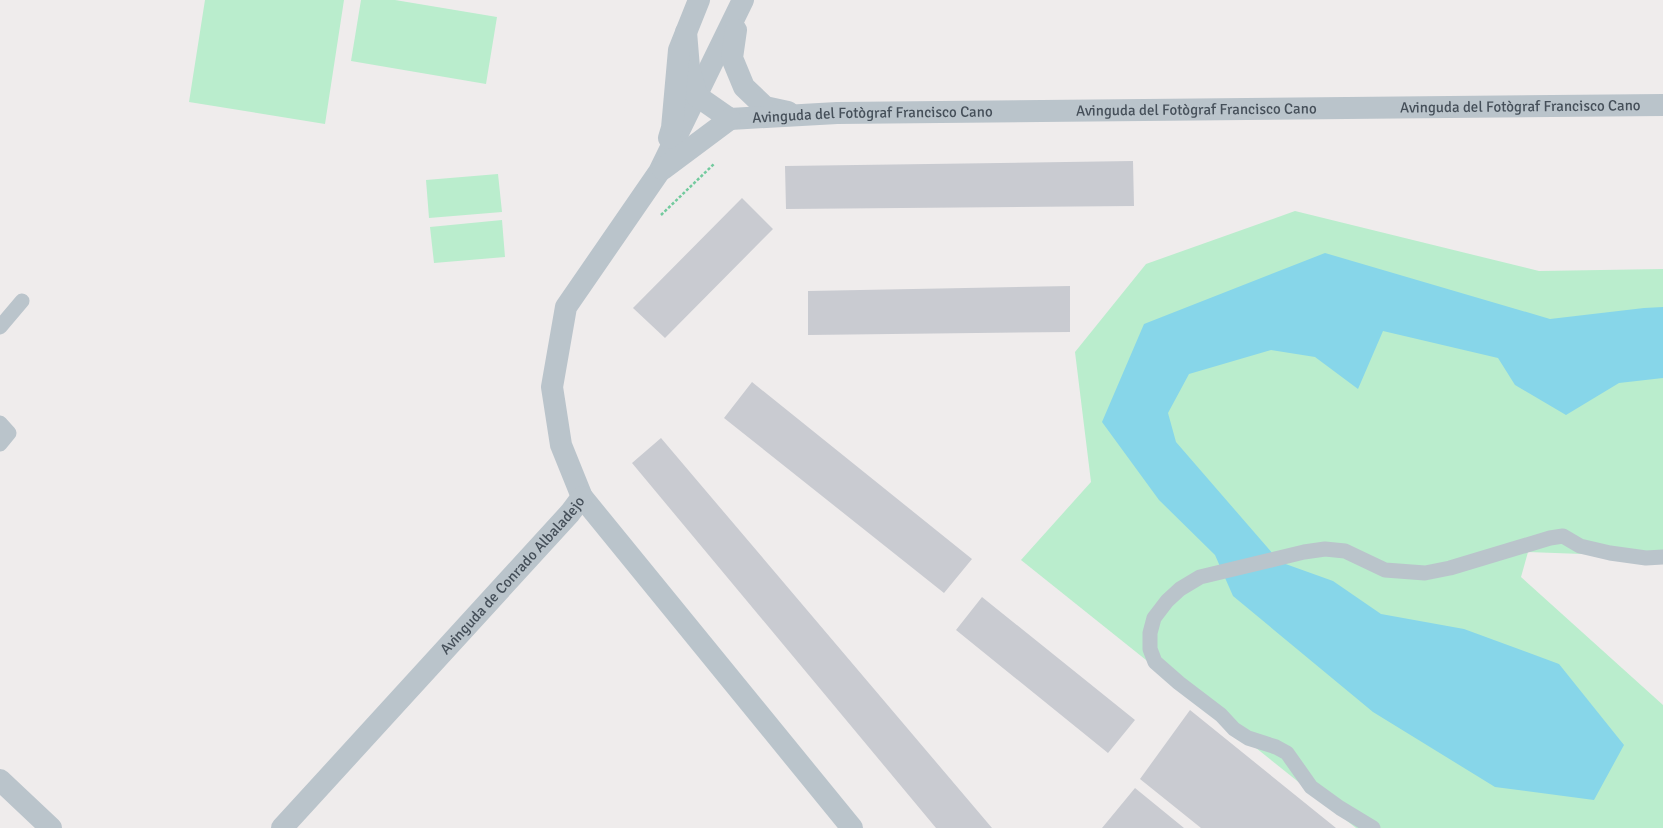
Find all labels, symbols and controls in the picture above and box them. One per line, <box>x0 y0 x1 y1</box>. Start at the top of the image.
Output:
street label: Avinguda del Fotògraf Francisco Cano <box>1400 96 1641 117</box>
street label: Avinguda del Fotògraf Francisco Cano <box>1076 99 1317 120</box>
street label: Avinguda del Fotògraf Francisco Cano <box>752 102 993 127</box>
street label: Avinguda de Conrado Albaladejo <box>436 492 589 658</box>

